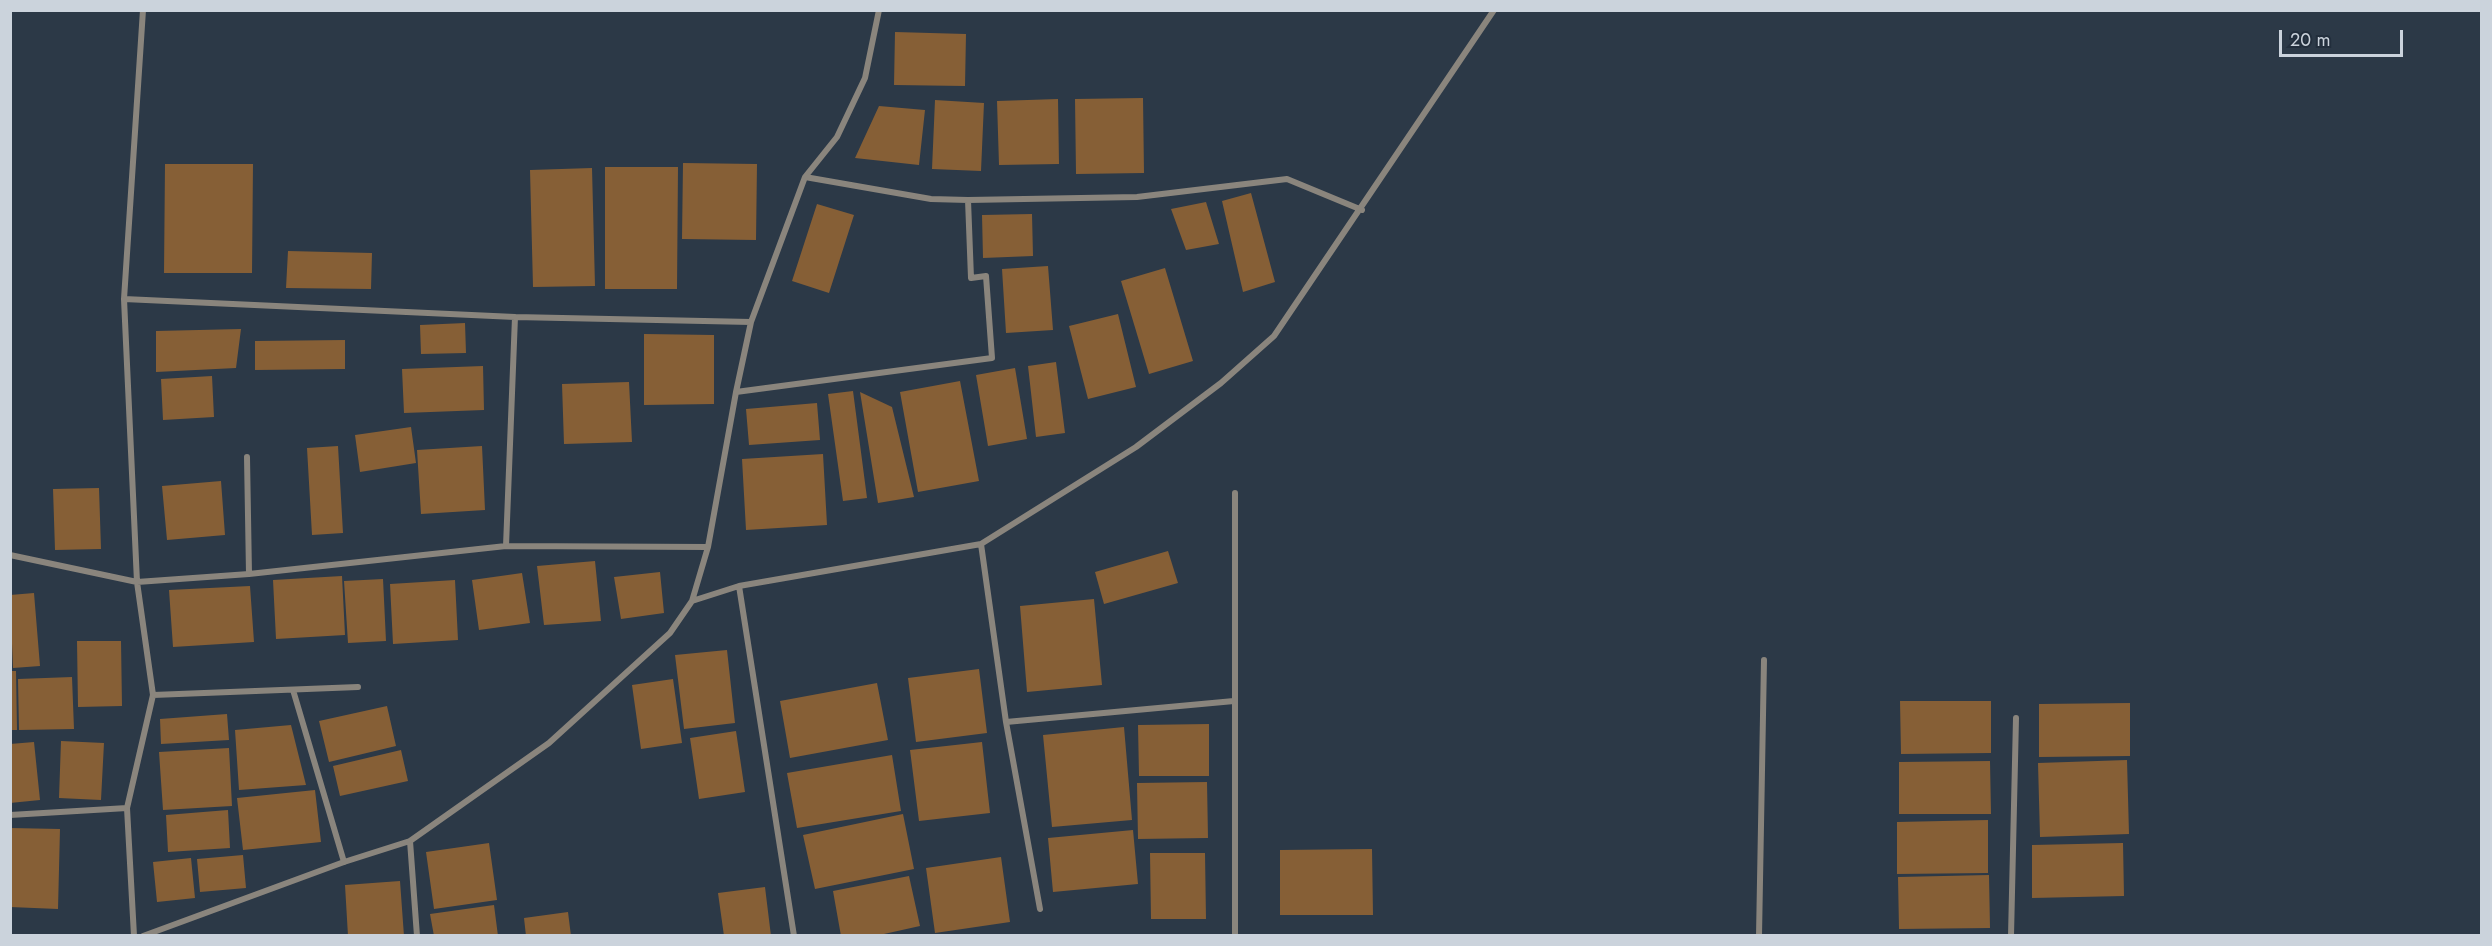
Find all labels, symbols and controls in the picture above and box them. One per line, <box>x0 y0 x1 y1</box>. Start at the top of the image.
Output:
scale bar <box>2282 18 2406 56</box>
text: 20 m <box>2290 27 2330 53</box>

